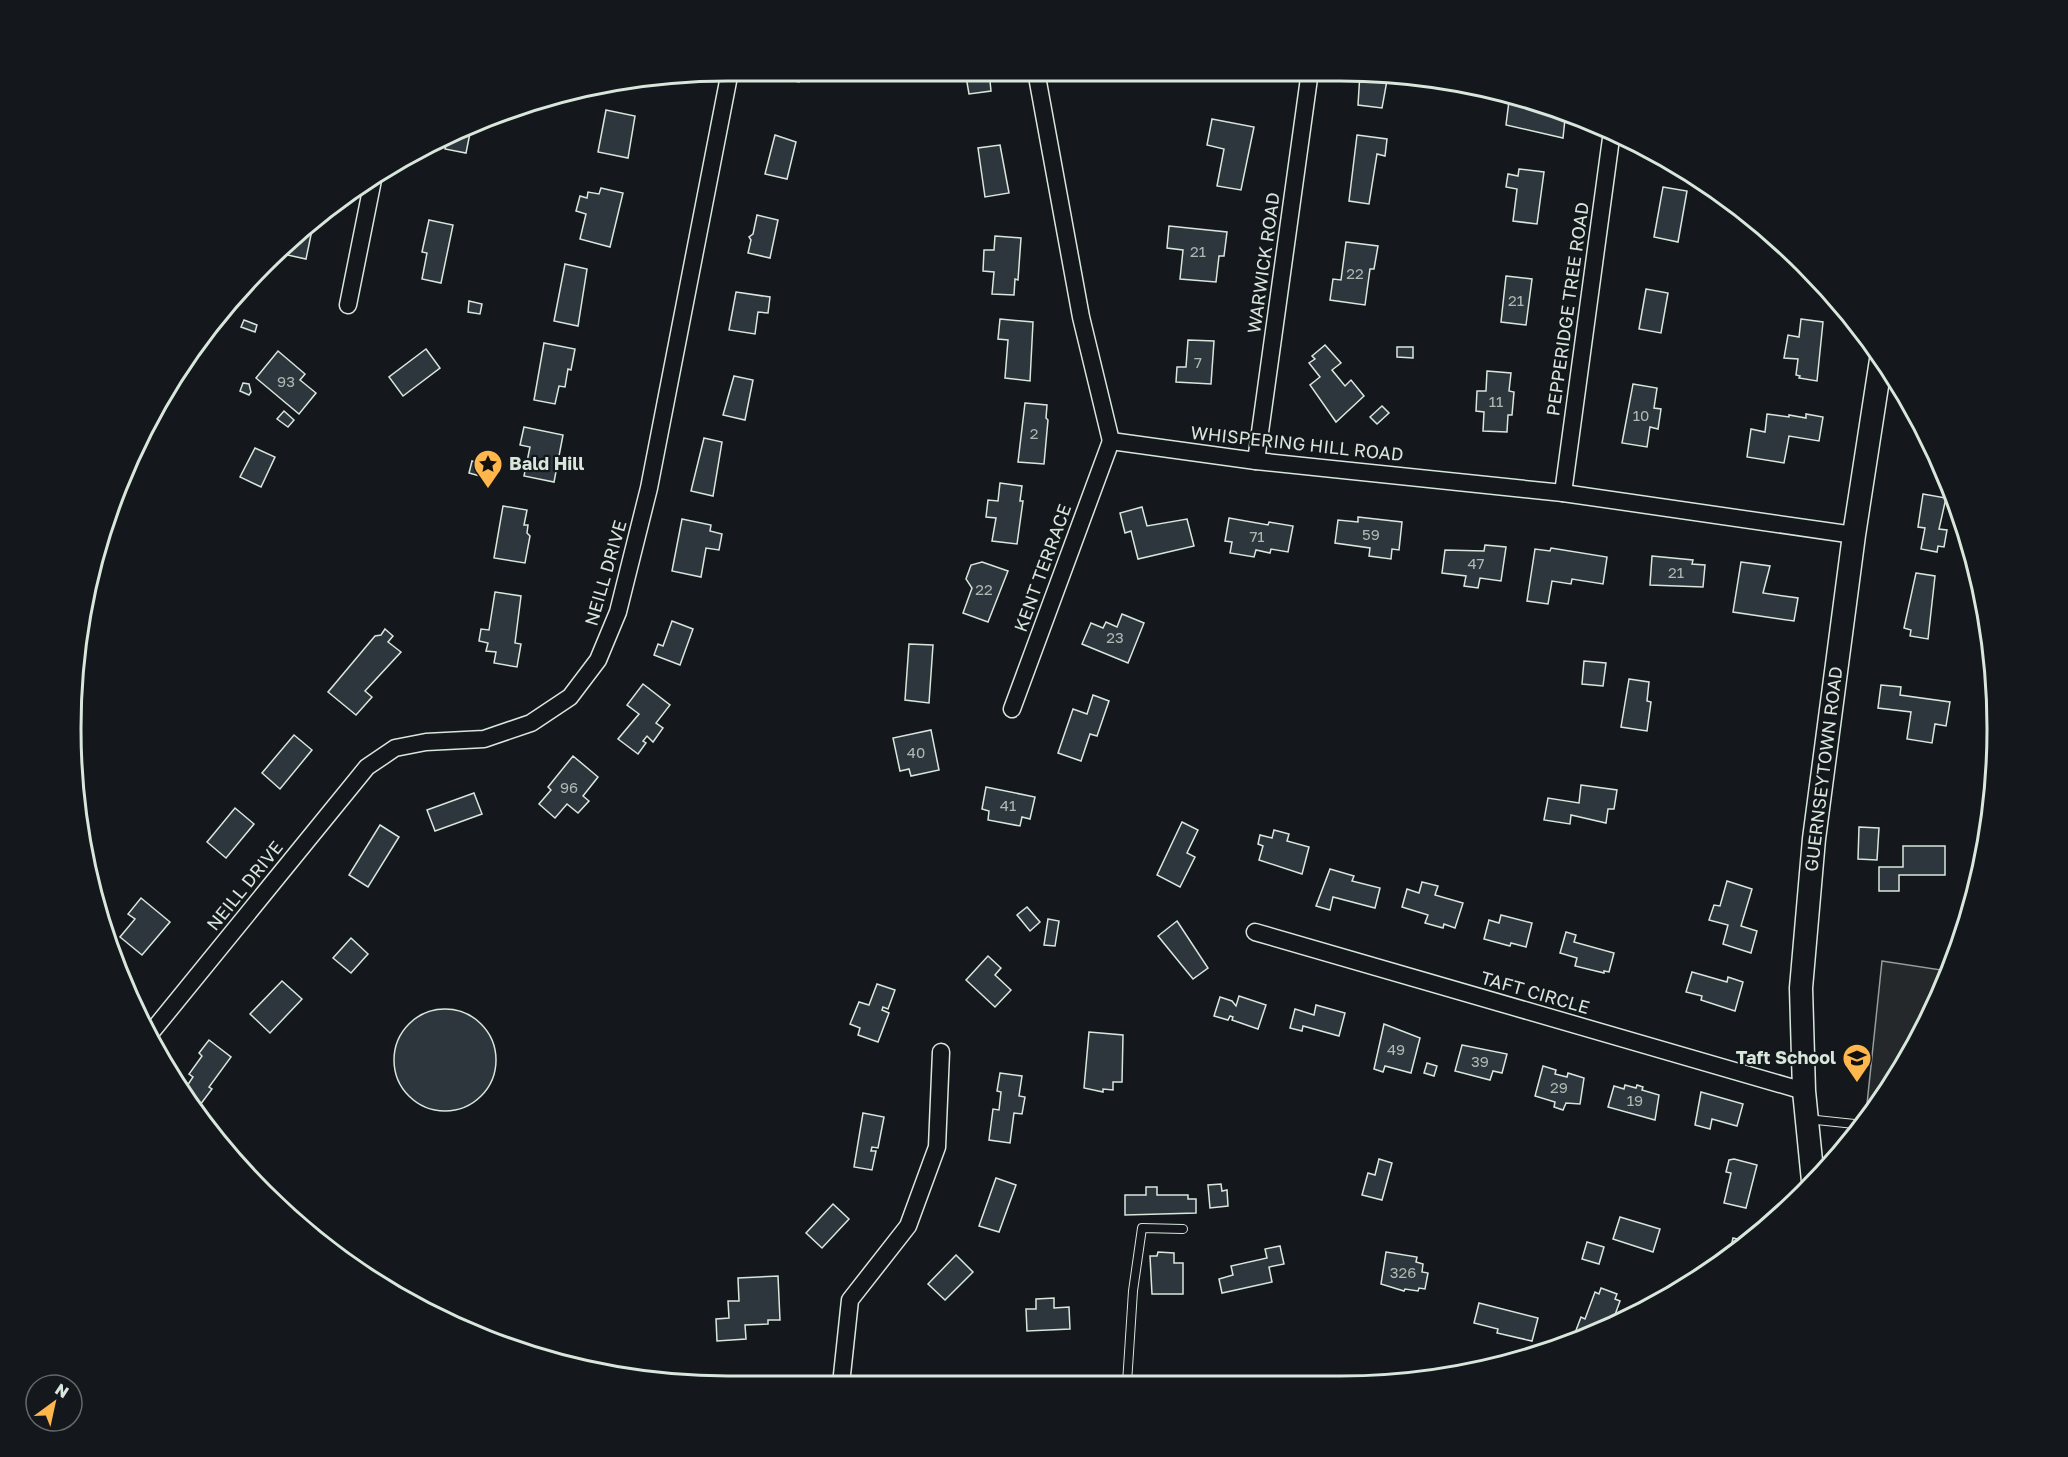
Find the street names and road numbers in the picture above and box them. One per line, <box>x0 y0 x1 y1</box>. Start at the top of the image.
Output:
street label: WARWICK ROAD <box>1242 191 1284 335</box>
street label: PEPPERIDGE TREE ROAD <box>1541 201 1593 417</box>
street label: WHISPERING HILL ROAD <box>1190 421 1405 465</box>
street label: KENT TERRACE <box>1009 501 1075 635</box>
street label: NEILL DRIVE <box>579 517 631 628</box>
street label: GUERNSEYTOWN ROAD <box>1799 665 1847 873</box>
street label: NEILL DRIVE <box>201 836 287 935</box>
street label: TAFT CIRCLE <box>1478 966 1592 1018</box>

